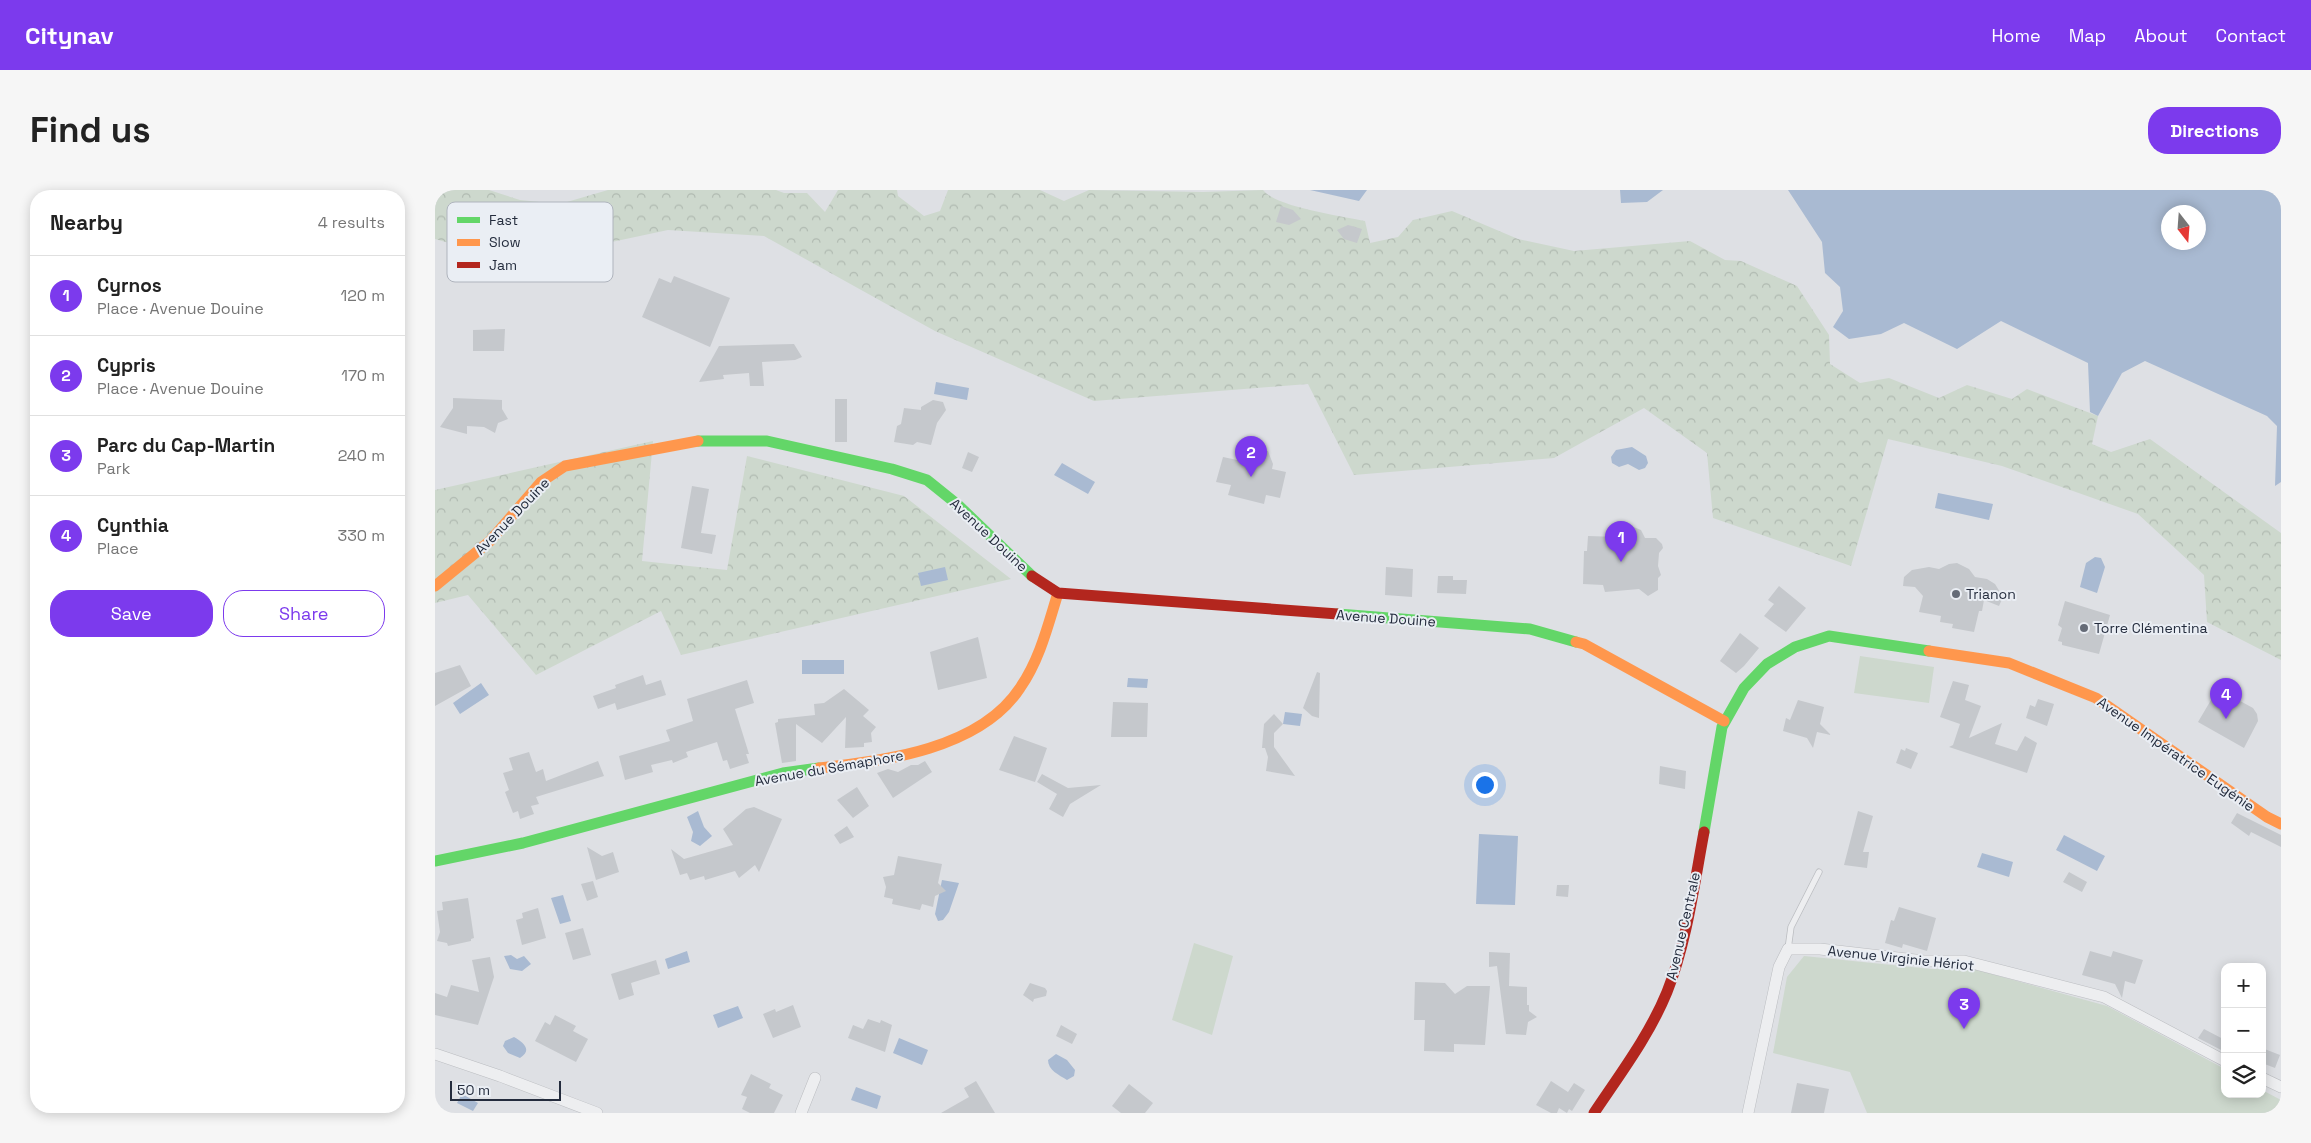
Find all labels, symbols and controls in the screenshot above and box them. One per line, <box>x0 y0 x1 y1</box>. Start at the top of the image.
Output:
text: Citynav <box>25 20 114 51</box>
text: Home <box>1992 24 2041 47</box>
text: Map <box>2069 24 2106 47</box>
text: About <box>2134 24 2188 47</box>
text: Contact <box>2216 24 2286 47</box>
button: Directions <box>2148 107 2281 154</box>
text: Find us <box>30 108 151 152</box>
legend <box>447 202 613 282</box>
north arrow <box>2161 205 2206 250</box>
text: Nearby <box>50 209 123 236</box>
text: Fast <box>489 211 518 229</box>
text: 4 results <box>318 212 385 233</box>
text: Slow <box>489 233 521 251</box>
text: Jam <box>489 256 517 274</box>
text: Cyrnos <box>97 273 162 298</box>
text: 1 <box>62 285 70 306</box>
text: 120 m <box>341 285 385 306</box>
text: Place · Avenue Douine <box>97 298 264 319</box>
text: Cypris <box>97 353 156 378</box>
text: 2 <box>61 365 71 386</box>
text: 170 m <box>341 365 385 386</box>
text: Place · Avenue Douine <box>97 378 264 399</box>
text: Parc du Cap-Martin <box>97 433 275 458</box>
pin: 2 <box>1235 436 1267 477</box>
text: 3 <box>61 445 71 466</box>
text: 240 m <box>338 445 385 466</box>
text: Park <box>97 458 130 479</box>
street label: Avenue Douine <box>471 474 553 558</box>
street label: Avenue Douine <box>946 494 1032 576</box>
text: Cynthia <box>97 513 169 538</box>
pin: 1 <box>1605 521 1637 562</box>
text: 4 <box>61 525 71 546</box>
text: 330 m <box>338 525 385 546</box>
text: Place <box>97 538 139 559</box>
place label: Trianon <box>1966 585 2016 603</box>
marker: Trianon <box>1950 588 1962 600</box>
button: Save <box>50 590 213 637</box>
button: Share <box>223 590 385 637</box>
street label: Avenue Douine <box>1336 606 1436 630</box>
place label: Torre Clémentina <box>2094 619 2208 637</box>
marker: Torre Clémentina <box>2078 622 2090 634</box>
pin: 4 <box>2210 678 2242 719</box>
street label: Avenue Impératrice Eugénie <box>2094 693 2258 815</box>
street label: Avenue du Sémaphore <box>753 746 905 790</box>
your location <box>1472 772 1498 798</box>
street label: Avenue Centrale <box>1662 870 1704 982</box>
street label: Avenue Virginie Hériot <box>1827 941 1975 975</box>
map controls <box>2221 963 2266 1098</box>
button: + <box>2221 963 2266 1008</box>
pin: 3 <box>1948 988 1980 1029</box>
button: − <box>2221 1008 2266 1053</box>
button: layers <box>2221 1053 2266 1098</box>
scale bar <box>450 1078 561 1101</box>
text: 50 m <box>457 1081 490 1099</box>

